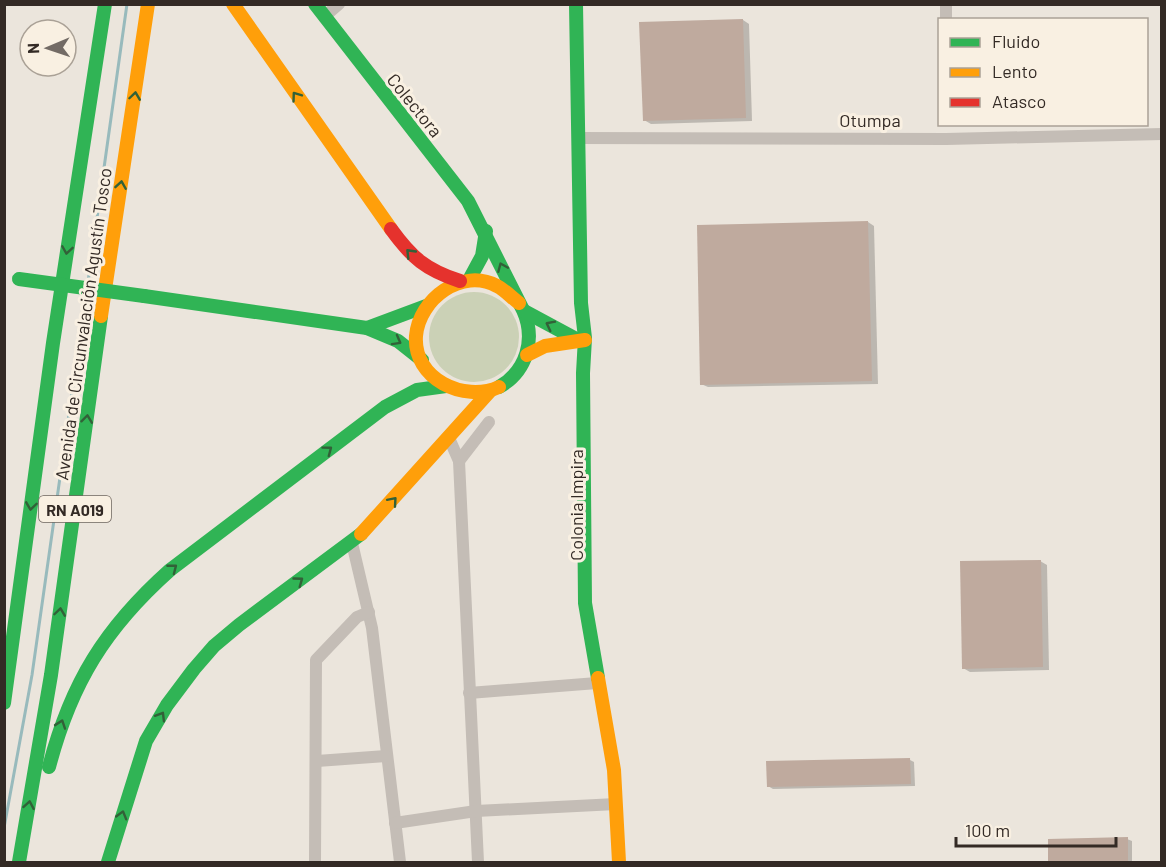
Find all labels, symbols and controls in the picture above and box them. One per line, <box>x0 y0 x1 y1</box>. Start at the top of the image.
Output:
north arrow <box>18 18 78 78</box>
legend <box>938 18 1148 126</box>
text: Fluido <box>992 30 1040 52</box>
text: N <box>23 43 42 54</box>
text: Lento <box>992 60 1038 82</box>
street label: Colectora <box>383 69 447 141</box>
text: Atasco <box>992 90 1046 112</box>
one-way arrow <box>128 91 140 101</box>
one-way arrow <box>292 91 303 102</box>
street label: Otumpa <box>839 109 901 131</box>
street label: Avenida de Circunvalación Agustín Tosco <box>50 166 116 482</box>
one-way arrow <box>114 180 127 190</box>
one-way arrow <box>61 245 74 255</box>
one-way arrow <box>407 250 418 261</box>
one-way arrow <box>497 262 509 273</box>
one-way arrow <box>545 321 556 333</box>
one-way arrow <box>390 334 401 345</box>
one-way arrow <box>81 415 93 424</box>
one-way arrow <box>321 446 332 457</box>
street label: Colonia Impira <box>565 449 587 561</box>
road number: RN A019 <box>39 496 111 522</box>
one-way arrow <box>386 497 397 508</box>
one-way arrow <box>26 501 38 510</box>
one-way arrow <box>166 564 177 575</box>
one-way arrow <box>293 578 304 589</box>
one-way arrow <box>54 608 66 617</box>
one-way arrow <box>154 712 165 722</box>
one-way arrow <box>54 719 67 730</box>
one-way arrow <box>22 800 35 810</box>
scale bar <box>956 810 1116 848</box>
one-way arrow <box>115 811 127 821</box>
text: 100 m <box>965 819 1010 841</box>

